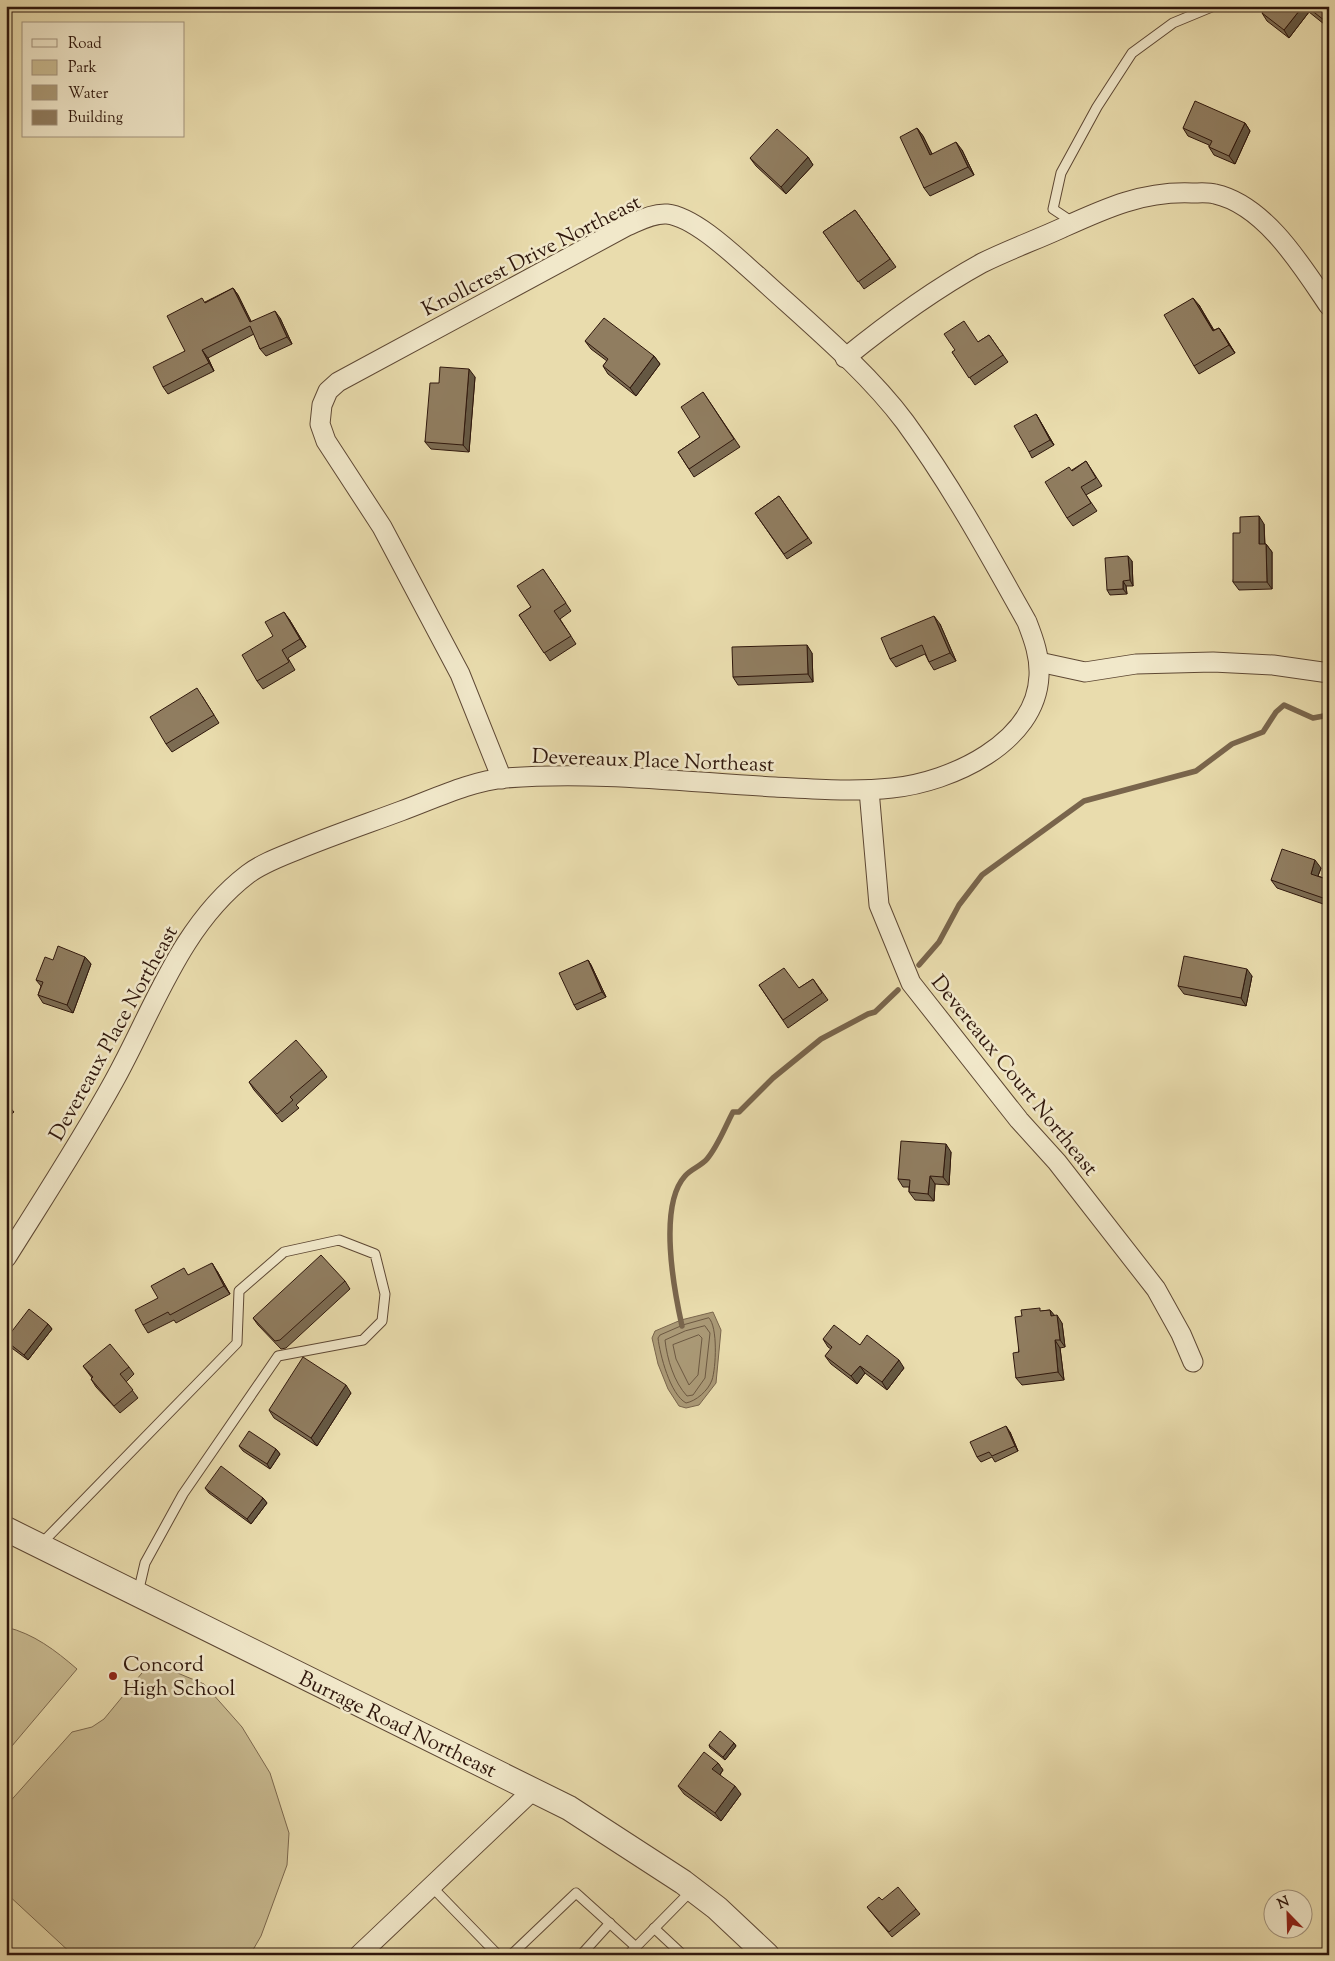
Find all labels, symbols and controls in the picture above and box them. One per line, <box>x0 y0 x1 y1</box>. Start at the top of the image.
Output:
legend <box>22 22 185 138</box>
text: Road <box>68 34 102 55</box>
text: Park <box>68 58 97 79</box>
text: Water <box>68 84 109 105</box>
text: Building <box>68 108 123 129</box>
street label: Knollcrest Drive Northeast <box>417 188 647 325</box>
street label: Devereaux Place Northeast <box>531 743 775 781</box>
street label: Devereaux Place Northeast <box>43 921 187 1147</box>
street label: Devereaux Court Northeast <box>923 969 1104 1183</box>
place label: Concord High School <box>123 1651 235 1705</box>
street label: Burrage Road Northeast <box>293 1665 501 1787</box>
marker: Concord High School <box>107 1670 119 1682</box>
north arrow <box>1262 1888 1312 1938</box>
text: N <box>1275 1892 1293 1915</box>

